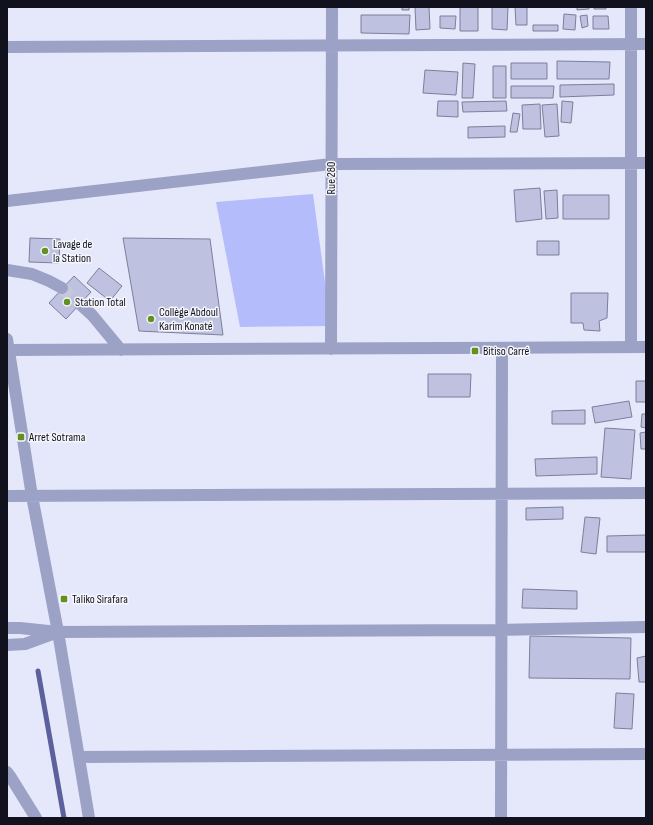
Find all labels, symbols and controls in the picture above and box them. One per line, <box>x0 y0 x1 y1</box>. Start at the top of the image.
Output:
street label: Rue 280 <box>324 162 339 194</box>
place label: Lavage de la Station <box>53 237 93 266</box>
marker: Lavage de la Station <box>40 246 50 256</box>
place label: Station Total <box>75 295 126 310</box>
marker: Station Total <box>62 297 72 307</box>
place label: Collège Abdoul Karim Konaté <box>159 305 218 334</box>
marker: Collège Abdoul Karim Konaté <box>146 314 156 324</box>
place label: Bitiso Carré <box>483 344 530 359</box>
marker: Bitiso Carré <box>470 346 480 356</box>
place label: Arret Sotrama <box>28 430 86 445</box>
marker: Arret Sotrama <box>16 432 26 442</box>
place label: Taliko Sirafara <box>72 592 128 607</box>
marker: Taliko Sirafara <box>59 594 69 604</box>

